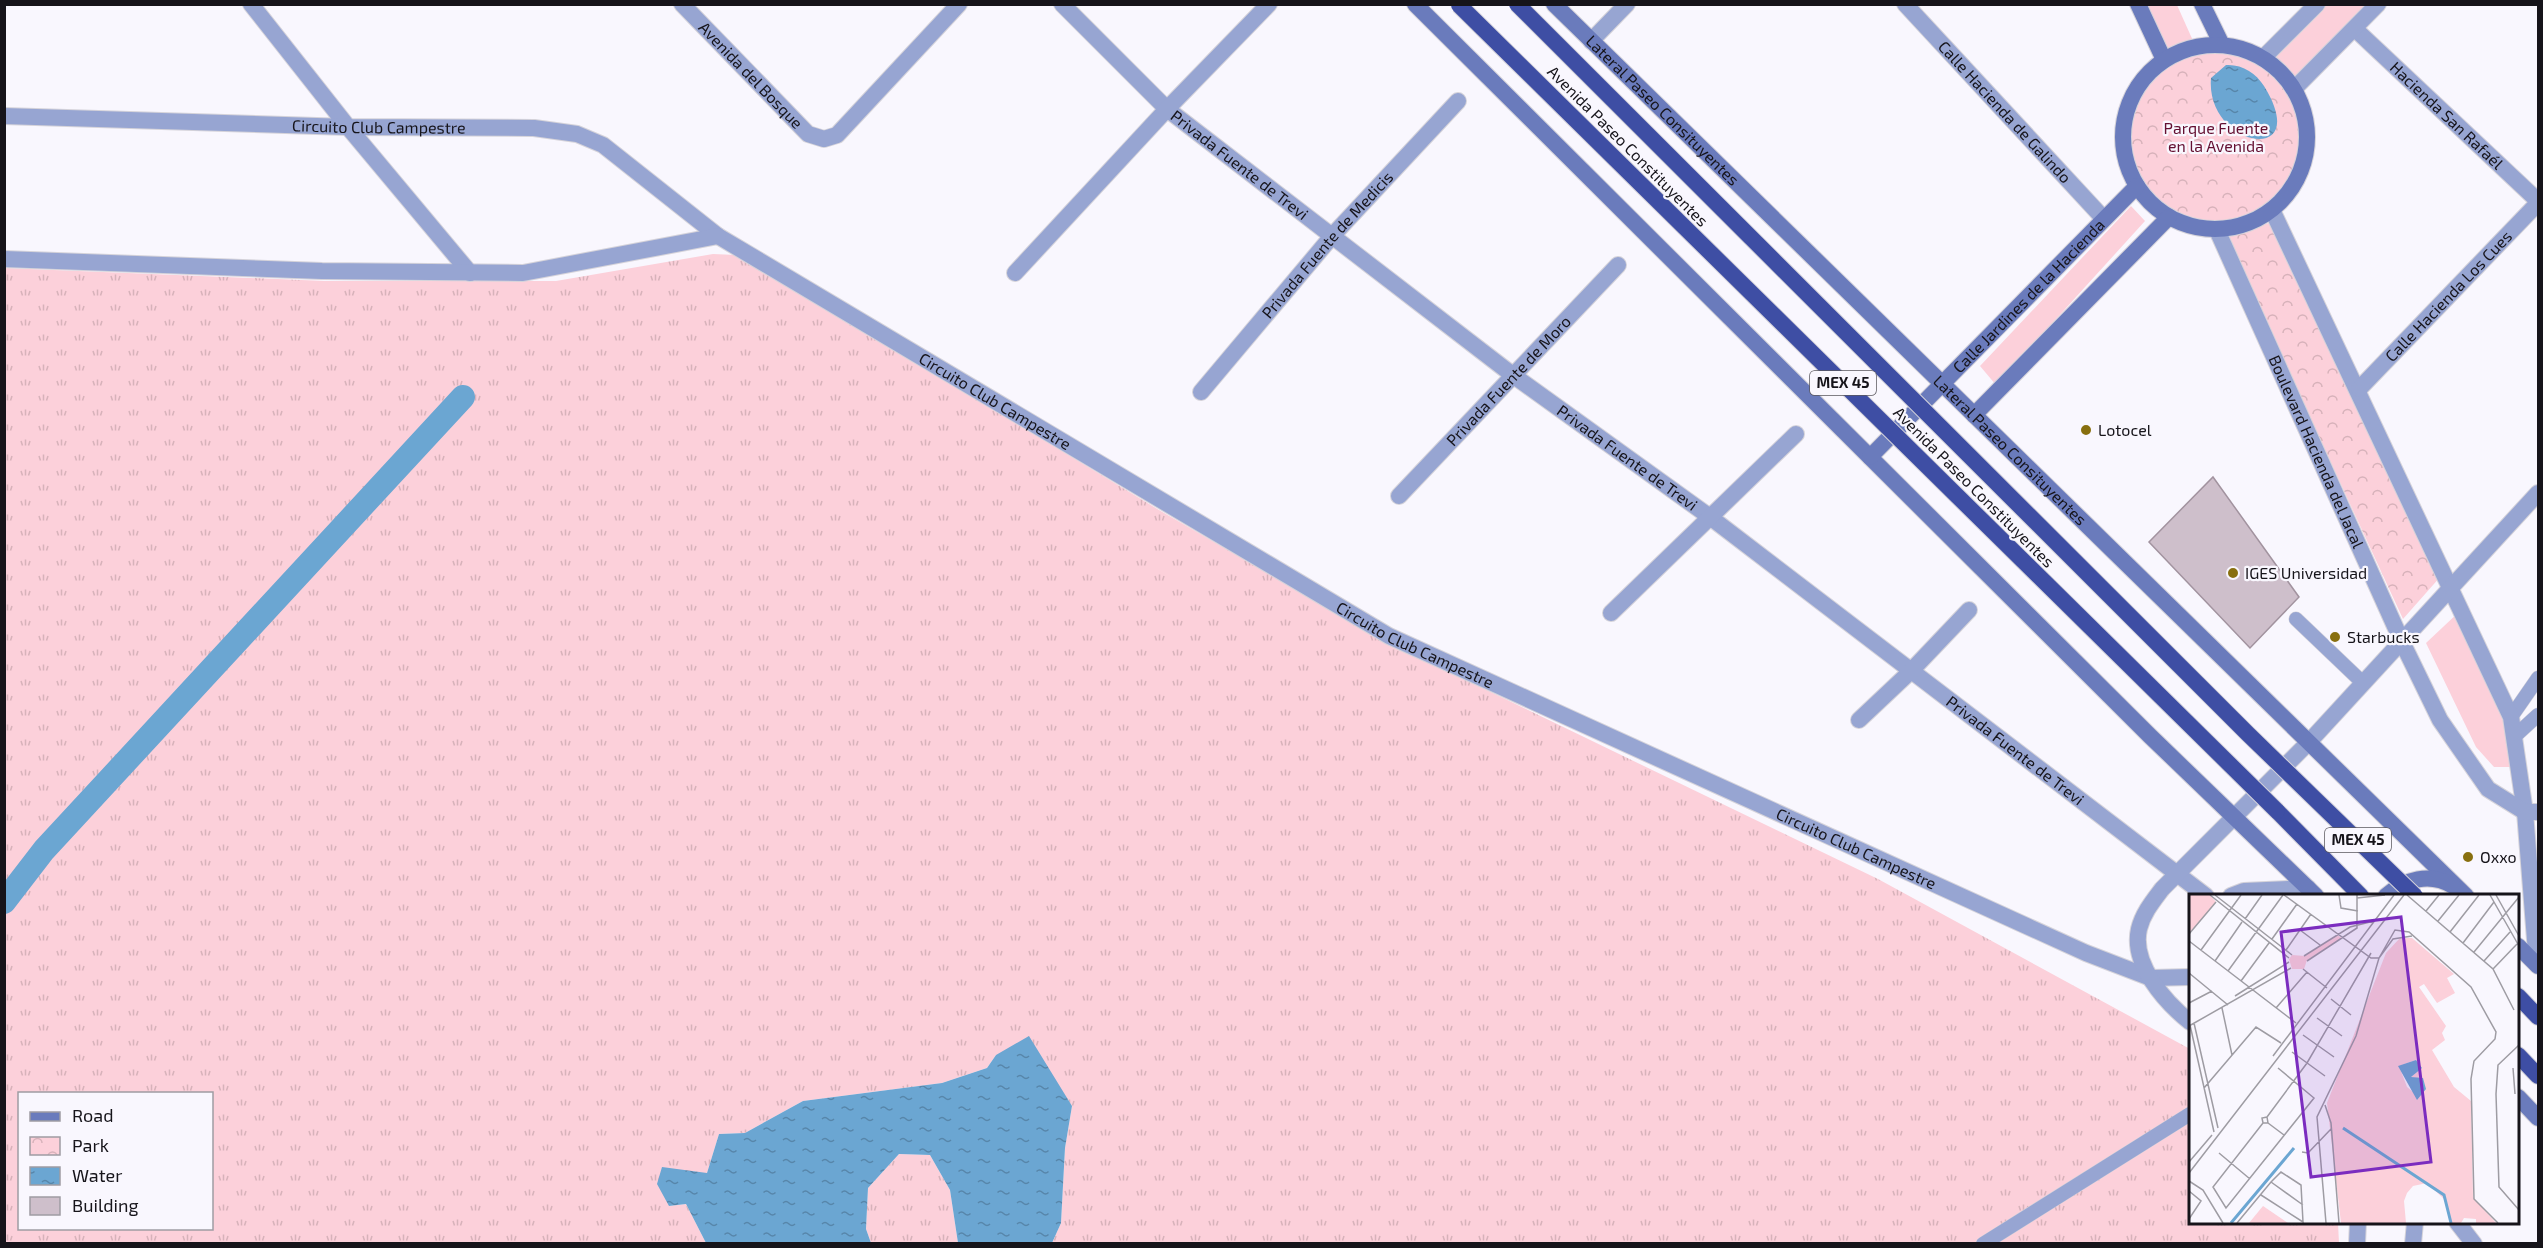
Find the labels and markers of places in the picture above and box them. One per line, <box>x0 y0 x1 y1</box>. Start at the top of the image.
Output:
place label: Lotocel <box>2098 420 2152 439</box>
marker: Lotocel <box>2079 423 2093 437</box>
place label: IGES Universidad <box>2245 563 2367 582</box>
marker: IGES Universidad <box>2226 566 2240 580</box>
place label: Starbucks <box>2347 627 2420 646</box>
marker: Starbucks <box>2328 630 2342 644</box>
place label: Oxxo <box>2480 847 2517 866</box>
marker: Oxxo <box>2461 850 2475 864</box>

